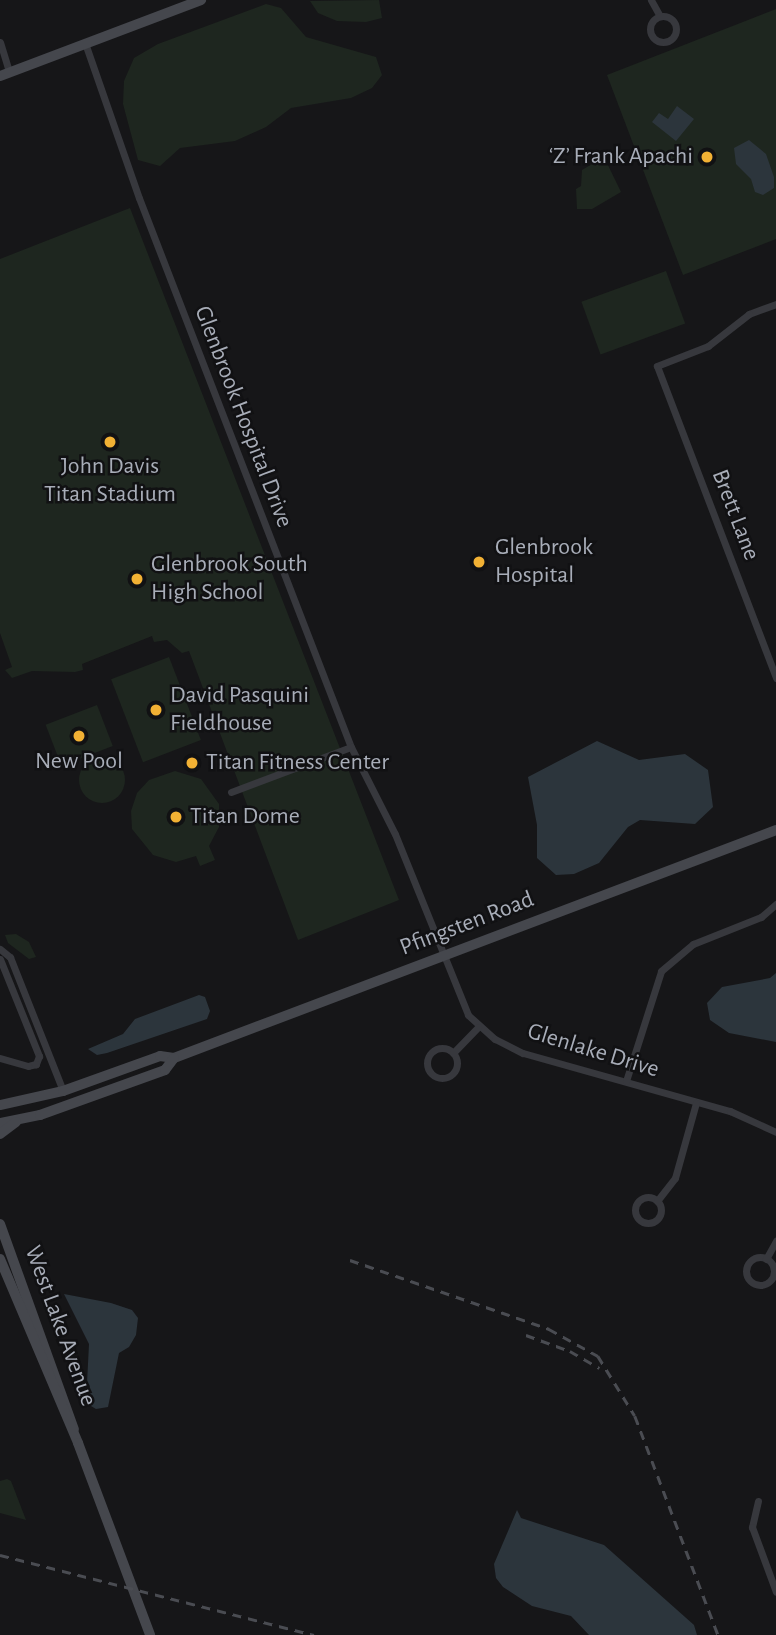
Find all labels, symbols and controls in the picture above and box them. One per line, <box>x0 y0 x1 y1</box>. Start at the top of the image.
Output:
place label: ‘Z’ Frank Apachi <box>549 143 693 171</box>
marker: ‘Z’ Frank Apachi <box>699 149 715 165</box>
street label: Glenbrook Hospital Drive <box>187 302 299 532</box>
marker: John Davis Titan Stadium <box>102 434 118 450</box>
place label: John Davis Titan Stadium <box>44 453 176 509</box>
street label: Brett Lane <box>705 465 765 565</box>
place label: Glenbrook Hospital <box>495 534 593 590</box>
place label: Glenbrook South High School <box>151 551 308 607</box>
marker: Glenbrook Hospital <box>469 552 489 572</box>
marker: Glenbrook South High School <box>129 571 145 587</box>
place label: David Pasquini Fieldhouse <box>170 682 309 738</box>
marker: David Pasquini Fieldhouse <box>148 702 164 718</box>
marker: New Pool <box>71 728 87 744</box>
place label: New Pool <box>35 748 123 776</box>
place label: Titan Fitness Center <box>206 749 389 777</box>
marker: Titan Fitness Center <box>184 755 200 771</box>
place label: Titan Dome <box>190 803 300 831</box>
marker: Titan Dome <box>168 809 184 825</box>
street label: Pfingsten Road <box>396 885 538 963</box>
street label: Glenlake Drive <box>524 1017 662 1085</box>
street label: West Lake Avenue <box>18 1242 102 1410</box>

